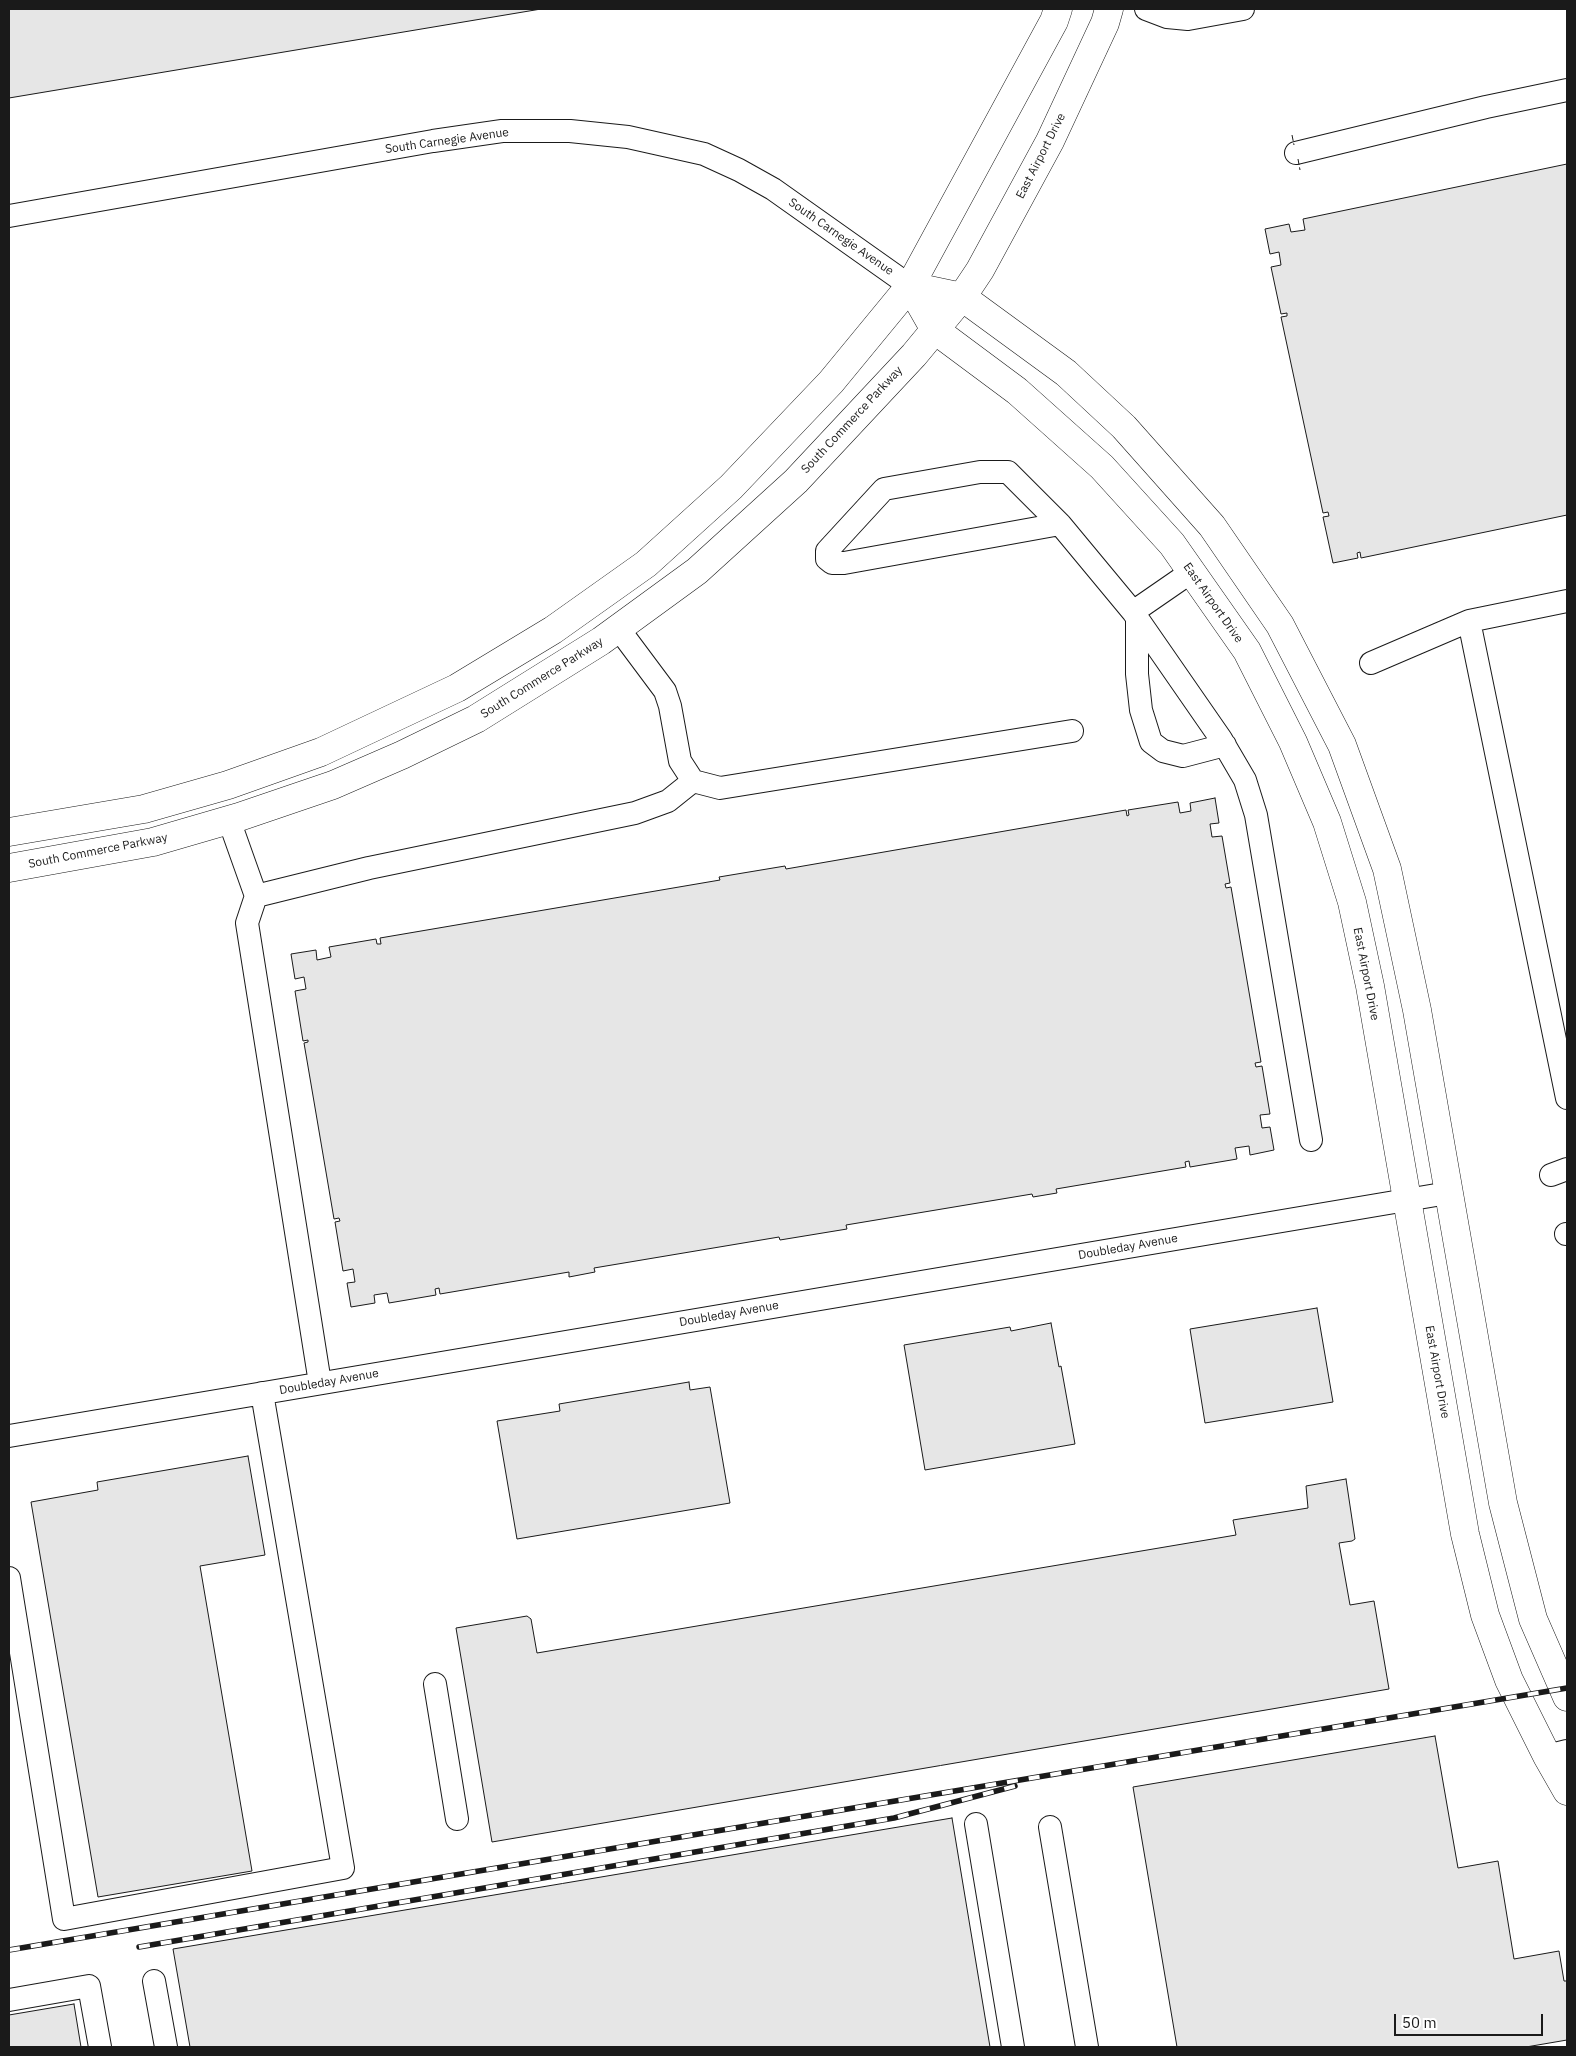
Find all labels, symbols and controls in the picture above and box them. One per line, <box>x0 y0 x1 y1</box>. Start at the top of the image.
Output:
street label: East Airport Drive <box>1013 111 1069 201</box>
street label: South Carnegie Avenue <box>384 125 510 157</box>
street label: South Carnegie Avenue <box>786 195 896 279</box>
street label: South Commerce Parkway <box>798 363 906 477</box>
street label: East Airport Drive <box>1180 560 1246 646</box>
street label: South Commerce Parkway <box>478 634 606 722</box>
street label: South Commerce Parkway <box>27 830 169 872</box>
street label: East Airport Drive <box>1350 926 1382 1022</box>
street label: Doubleday Avenue <box>1077 1231 1179 1263</box>
street label: Doubleday Avenue <box>678 1298 780 1330</box>
street label: East Airport Drive <box>1422 1324 1452 1420</box>
street label: Doubleday Avenue <box>278 1366 380 1398</box>
scale bar <box>1396 2004 1545 2036</box>
text: 50 m <box>1402 2013 1437 2032</box>

